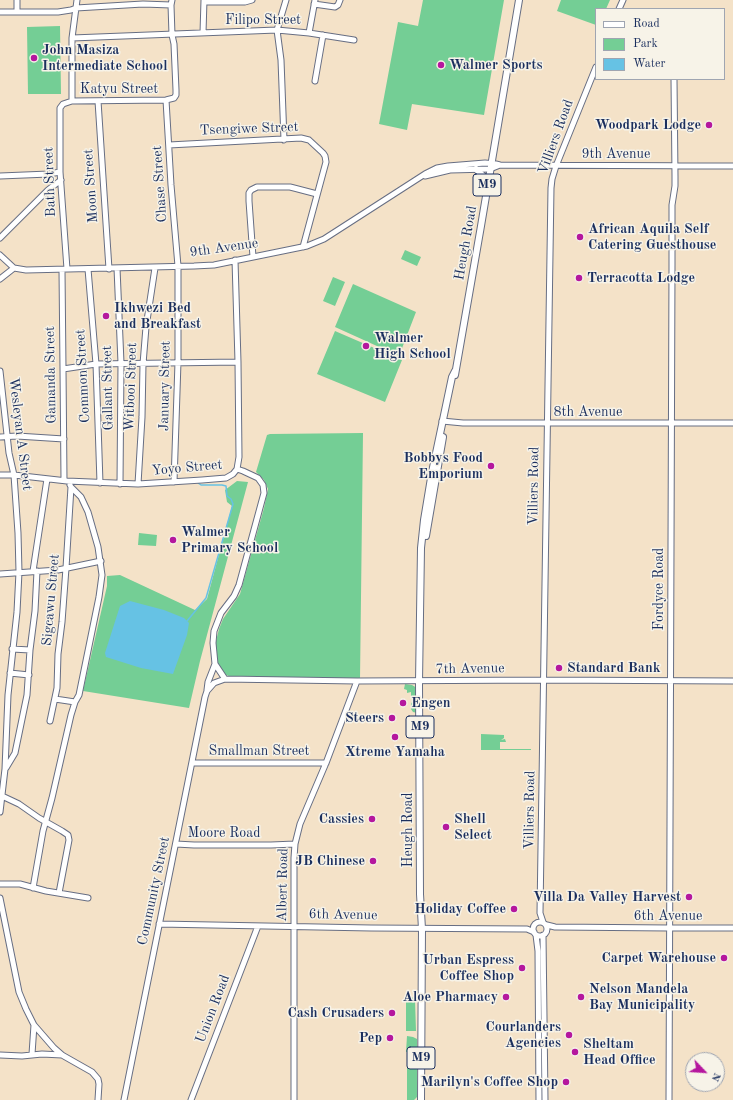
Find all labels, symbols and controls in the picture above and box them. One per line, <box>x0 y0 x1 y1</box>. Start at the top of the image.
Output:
legend <box>595 8 725 80</box>
street label: Filipo Street <box>225 12 301 28</box>
text: Road <box>633 18 660 30</box>
text: Park <box>633 38 658 50</box>
place label: John Masiza Intermediate School <box>42 42 167 74</box>
marker: John Masiza Intermediate School <box>29 53 39 63</box>
place label: Walmer Sports <box>449 57 542 73</box>
text: Water <box>633 58 665 70</box>
marker: Walmer Sports <box>436 60 446 70</box>
street label: Katyu Street <box>80 81 158 97</box>
street label: Villiers Road <box>535 97 577 177</box>
place label: Woodpark Lodge <box>595 117 701 133</box>
street label: Tsengiwe Street <box>199 119 299 139</box>
marker: Woodpark Lodge <box>704 120 714 130</box>
street label: Chase Street <box>149 145 171 223</box>
street label: 9th Avenue <box>581 146 651 162</box>
street label: Bath Street <box>40 147 60 217</box>
street label: Moon Street <box>80 148 102 224</box>
road number: M9 <box>473 174 501 196</box>
street label: Heugh Road <box>451 204 481 282</box>
place label: African Aquila Self Catering Guesthouse <box>588 221 716 254</box>
marker: African Aquila Self Catering Guesthouse <box>575 232 585 242</box>
street label: 9th Avenue <box>189 235 259 261</box>
place label: Terracotta Lodge <box>587 270 695 286</box>
marker: Terracotta Lodge <box>574 273 584 283</box>
place label: Ikhwezi Bed and Breakfast <box>114 300 201 332</box>
marker: Ikhwezi Bed and Breakfast <box>101 311 111 321</box>
street label: Gamanda Street <box>42 326 60 424</box>
street label: Common Street <box>72 329 94 423</box>
place label: Walmer High School <box>374 330 451 362</box>
street label: January Street <box>156 341 174 431</box>
marker: Walmer High School <box>361 341 371 351</box>
street label: Witbooi Street <box>121 342 141 432</box>
street label: Gallant Street <box>99 345 117 431</box>
street label: Wesleyan A Street <box>5 377 35 491</box>
street label: 8th Avenue <box>553 404 623 420</box>
street label: Villiers Road <box>525 447 543 525</box>
place label: Bobbys Food Emporium <box>404 450 483 482</box>
street label: Yoyo Street <box>151 457 223 479</box>
marker: Bobbys Food Emporium <box>486 461 496 471</box>
place label: Walmer Primary School <box>181 524 278 556</box>
marker: Walmer Primary School <box>168 535 178 545</box>
street label: Fordyce Road <box>651 548 667 630</box>
street label: Sigcawu Street <box>39 553 63 647</box>
street label: 7th Avenue <box>435 660 505 678</box>
place label: Standard Bank <box>567 660 661 676</box>
marker: Standard Bank <box>554 663 564 673</box>
place label: Engen <box>411 695 451 711</box>
marker: Engen <box>398 698 408 708</box>
place label: Steers <box>345 710 384 726</box>
marker: Steers <box>387 713 397 723</box>
road number: M9 <box>406 716 434 738</box>
marker: Xtreme Yamaha <box>390 732 400 742</box>
street label: Smallman Street <box>209 743 309 759</box>
place label: Xtreme Yamaha <box>345 744 445 760</box>
street label: Villiers Road <box>521 771 539 849</box>
street label: Heugh Road <box>400 792 416 868</box>
place label: Cassies <box>319 811 364 827</box>
place label: Shell Select <box>454 811 492 844</box>
marker: Cassies <box>367 814 377 824</box>
marker: Shell Select <box>441 822 451 832</box>
street label: Moore Road <box>188 825 260 841</box>
street label: Community Street <box>134 835 174 947</box>
street label: Albert Road <box>274 848 292 922</box>
place label: JB Chinese <box>295 853 365 869</box>
marker: JB Chinese <box>368 856 378 866</box>
place label: Villa Da Valley Harvest <box>533 889 681 905</box>
marker: Villa Da Valley Harvest <box>684 892 694 902</box>
place label: Holiday Coffee <box>414 901 506 917</box>
marker: Holiday Coffee <box>509 904 519 914</box>
street label: 6th Avenue <box>308 906 378 924</box>
street label: 6th Avenue <box>633 908 703 924</box>
place label: Carpet Warehouse <box>602 950 716 966</box>
place label: Urban Espress Coffee Shop <box>423 952 514 984</box>
marker: Carpet Warehouse <box>719 953 729 963</box>
marker: Urban Espress Coffee Shop <box>517 963 527 973</box>
street label: Union Road <box>192 972 234 1046</box>
place label: Nelson Mandela Bay Municipality <box>589 981 695 1014</box>
place label: Aloe Pharmacy <box>402 989 498 1005</box>
marker: Aloe Pharmacy <box>501 992 511 1002</box>
marker: Nelson Mandela Bay Municipality <box>576 992 586 1002</box>
place label: Cash Crusaders <box>287 1005 384 1021</box>
marker: Cash Crusaders <box>387 1008 397 1018</box>
place label: Courlanders Agencies <box>485 1019 561 1052</box>
place label: Pep <box>359 1030 382 1046</box>
marker: Courlanders Agencies <box>564 1030 574 1040</box>
marker: Pep <box>385 1033 395 1043</box>
place label: Sheltam Head Office <box>583 1036 656 1068</box>
road number: M9 <box>407 1047 435 1069</box>
marker: Sheltam Head Office <box>570 1047 580 1057</box>
north arrow <box>685 1052 725 1092</box>
text: N <box>709 1071 722 1083</box>
place label: Marilyn's Coffee Shop <box>421 1074 558 1090</box>
marker: Marilyn's Coffee Shop <box>561 1077 571 1087</box>

